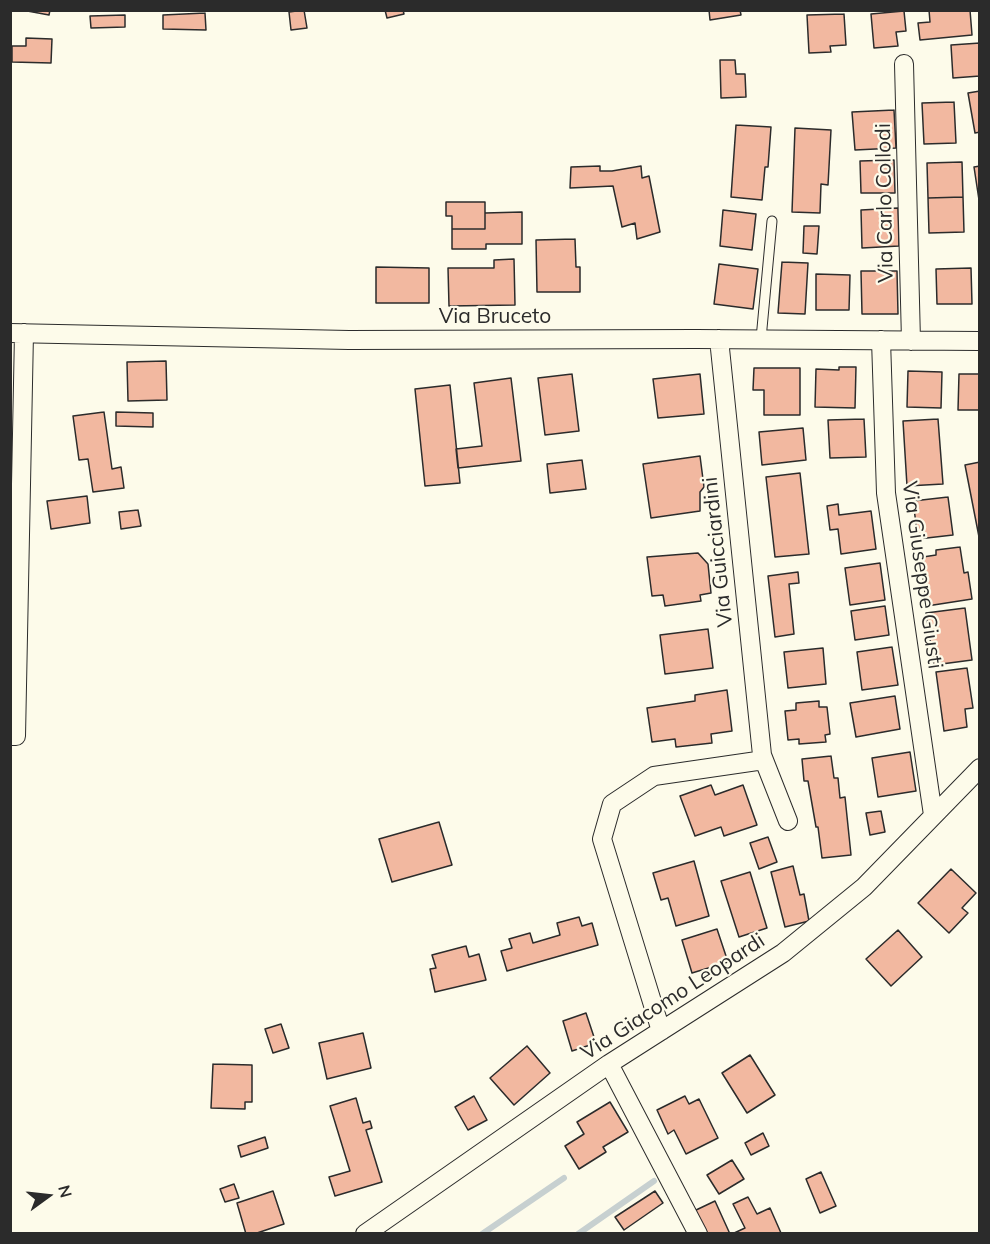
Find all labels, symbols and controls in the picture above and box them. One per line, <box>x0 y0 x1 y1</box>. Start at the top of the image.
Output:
street label: Via Carlo Collodi <box>871 123 899 283</box>
street label: Via Bruceto <box>439 304 551 330</box>
street label: Via Guicciardini <box>698 476 738 628</box>
street label: Via Giuseppe Giusti <box>896 480 948 670</box>
street label: Via Giacomo Leopardi <box>576 928 770 1066</box>
north arrow <box>18 1166 78 1226</box>
text: N <box>54 1183 77 1200</box>

